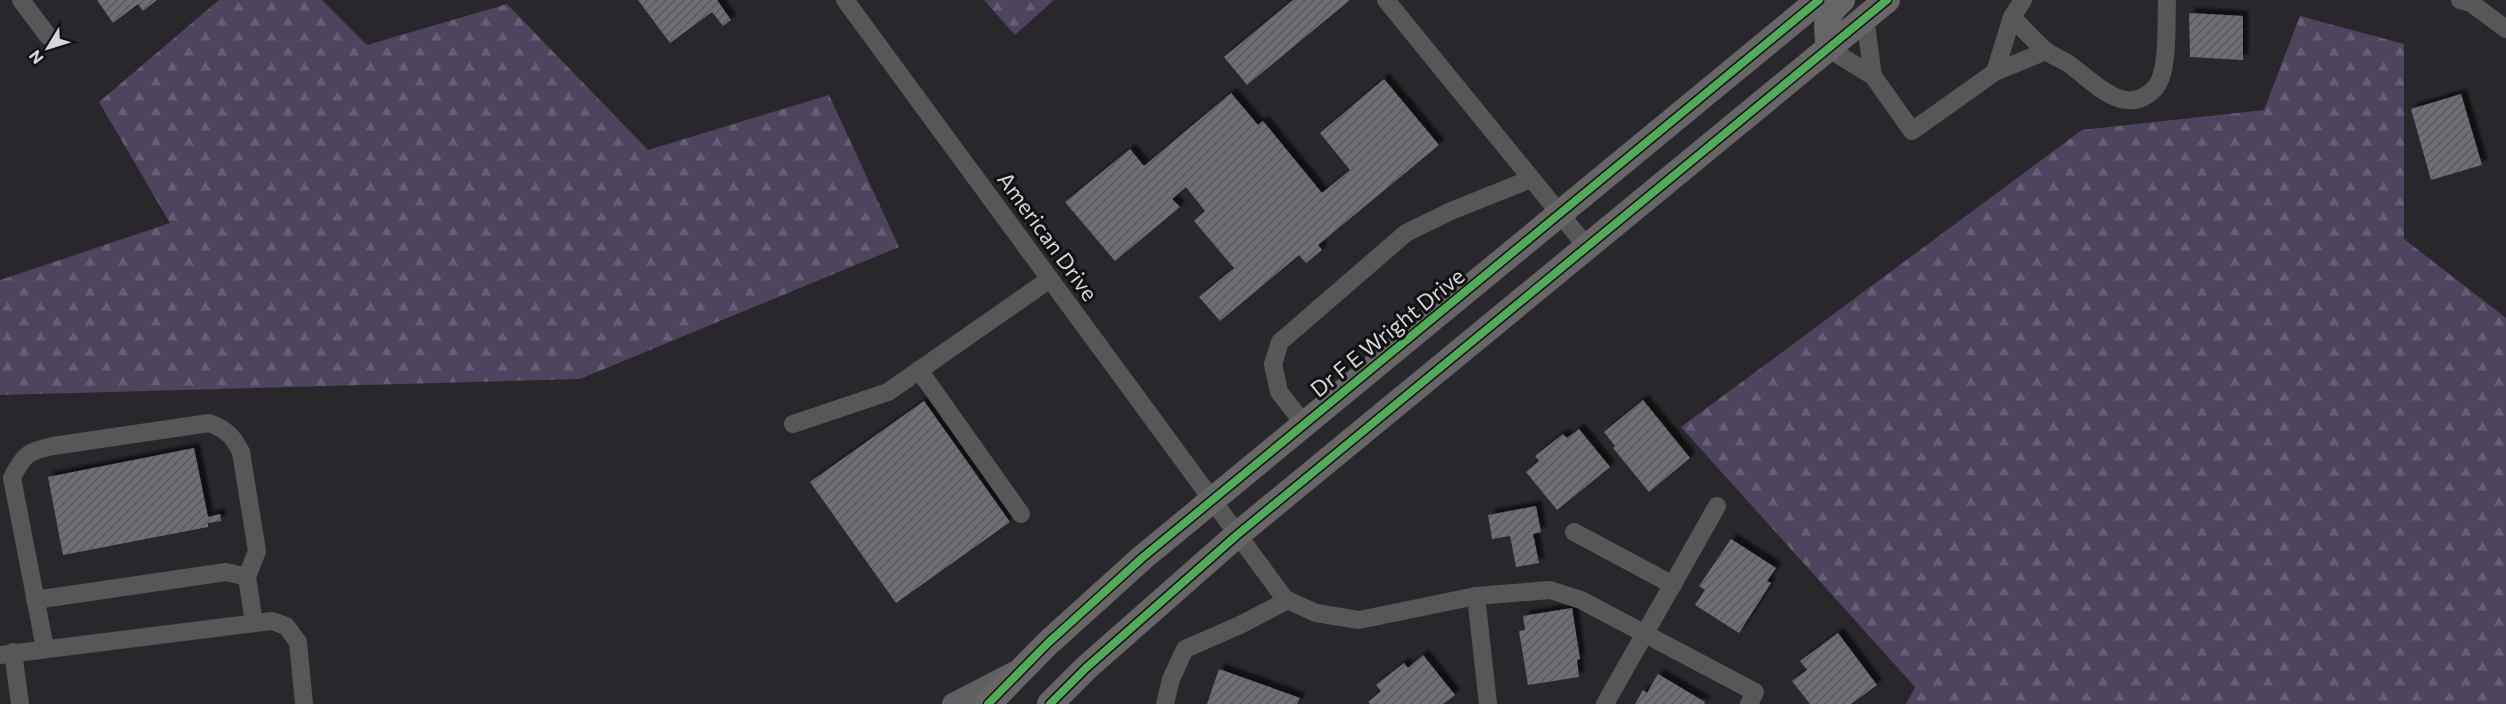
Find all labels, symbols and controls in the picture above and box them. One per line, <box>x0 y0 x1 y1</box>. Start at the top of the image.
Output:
north arrow <box>18 18 78 78</box>
text: N <box>25 47 47 68</box>
street label: American Drive <box>992 166 1104 306</box>
street label: Dr F E Wright Drive <box>1305 262 1469 402</box>

